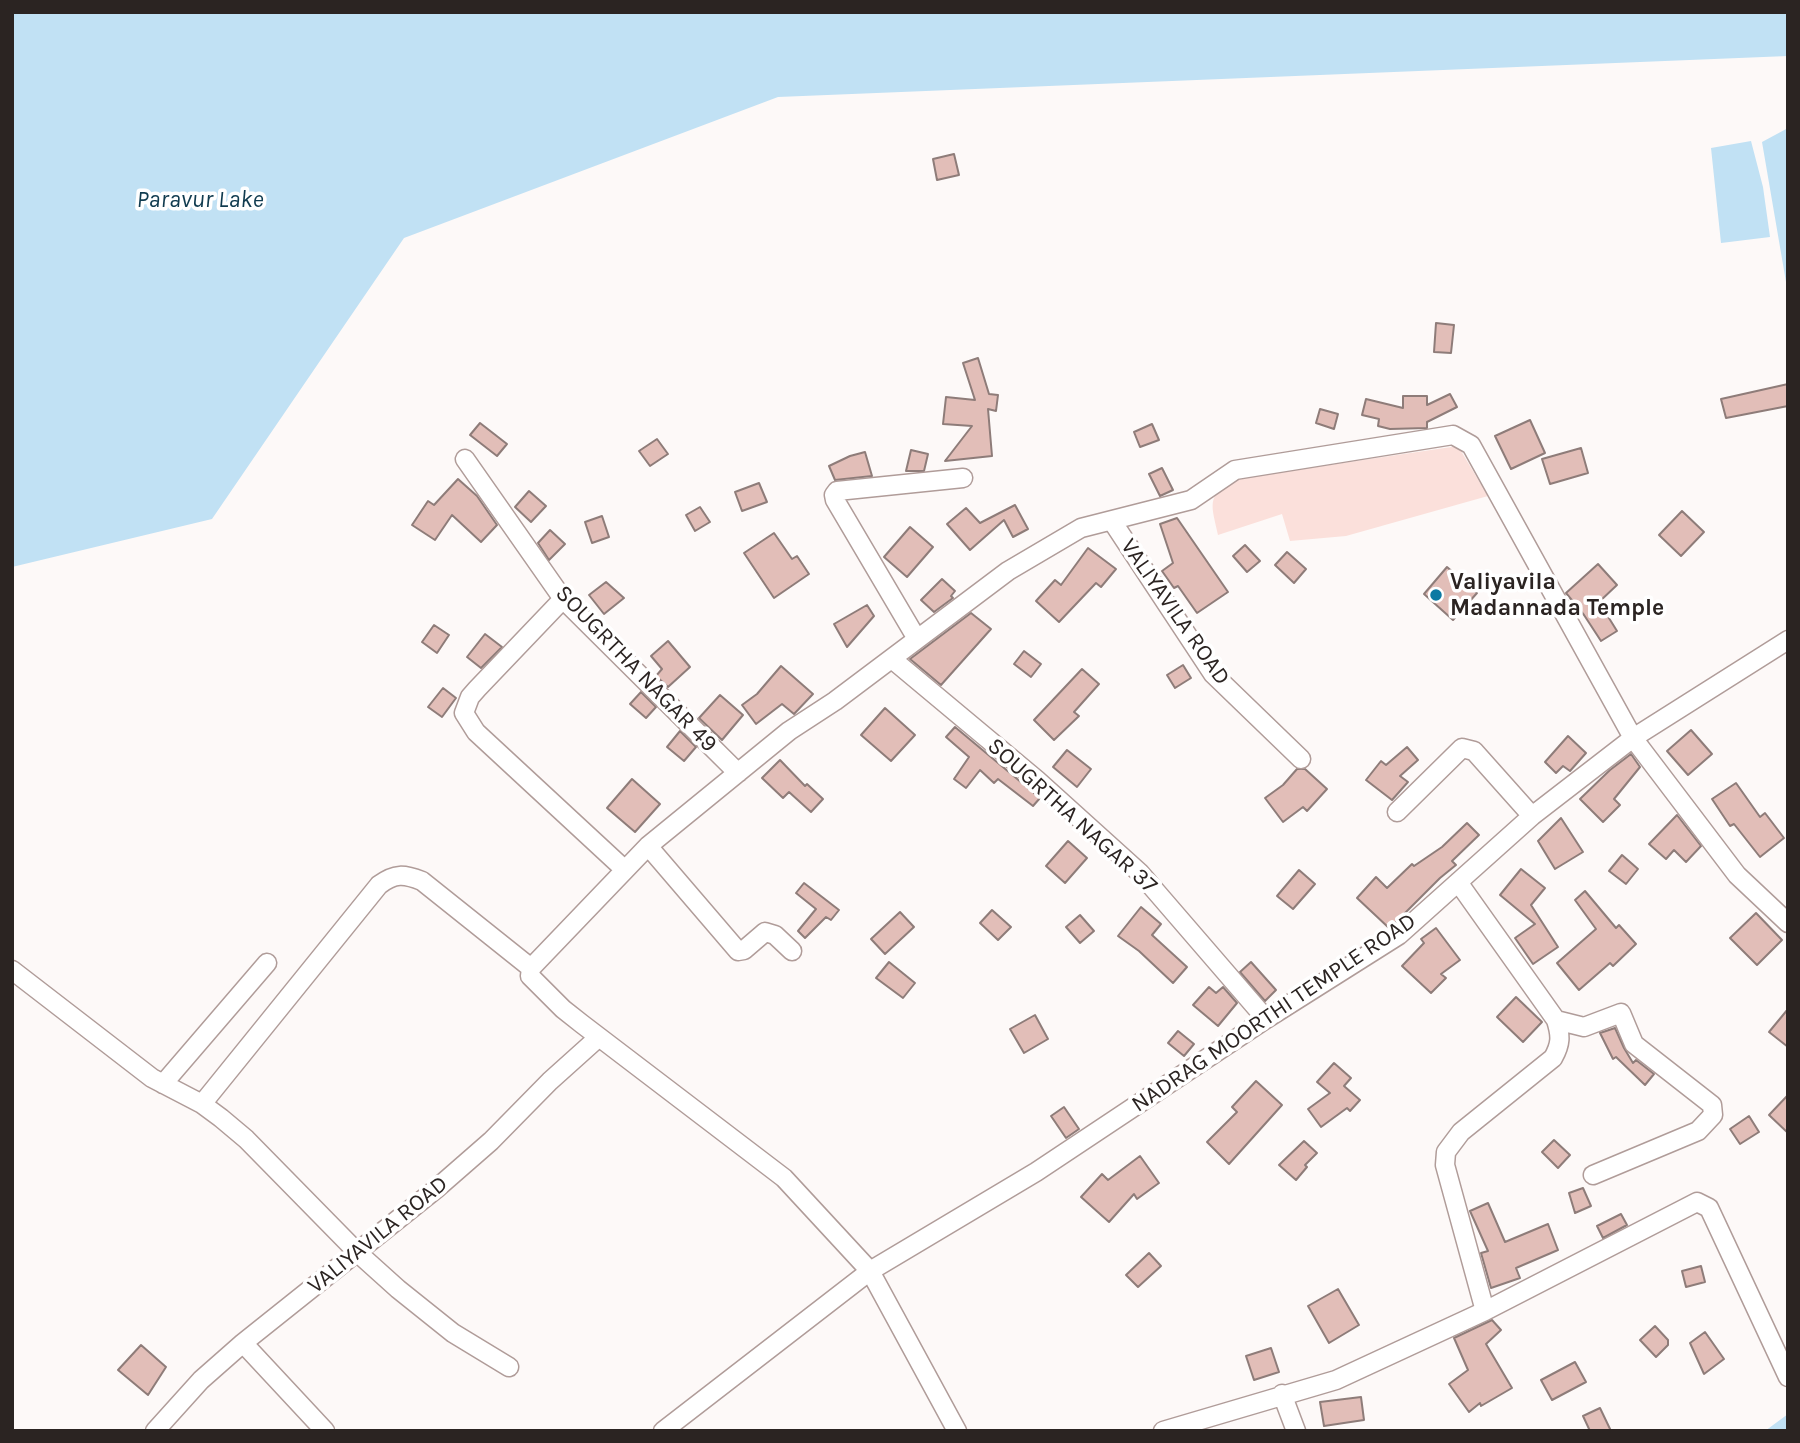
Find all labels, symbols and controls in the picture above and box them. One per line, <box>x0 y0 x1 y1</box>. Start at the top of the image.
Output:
water label: Paravur Lake <box>136 186 264 214</box>
street label: VALIYAVILA ROAD <box>1114 533 1236 691</box>
place label: Valiyavila Madannada Temple <box>1450 568 1664 622</box>
street label: SOUGRTHA NAGAR 49 <box>549 580 723 758</box>
marker: Valiyavila Madannada Temple <box>1428 587 1444 603</box>
street label: SOUGRTHA NAGAR 37 <box>981 732 1163 900</box>
street label: NADRAG MOORTHI TEMPLE ROAD <box>1127 907 1421 1119</box>
street label: VALIYAVILA ROAD <box>302 1170 454 1300</box>

